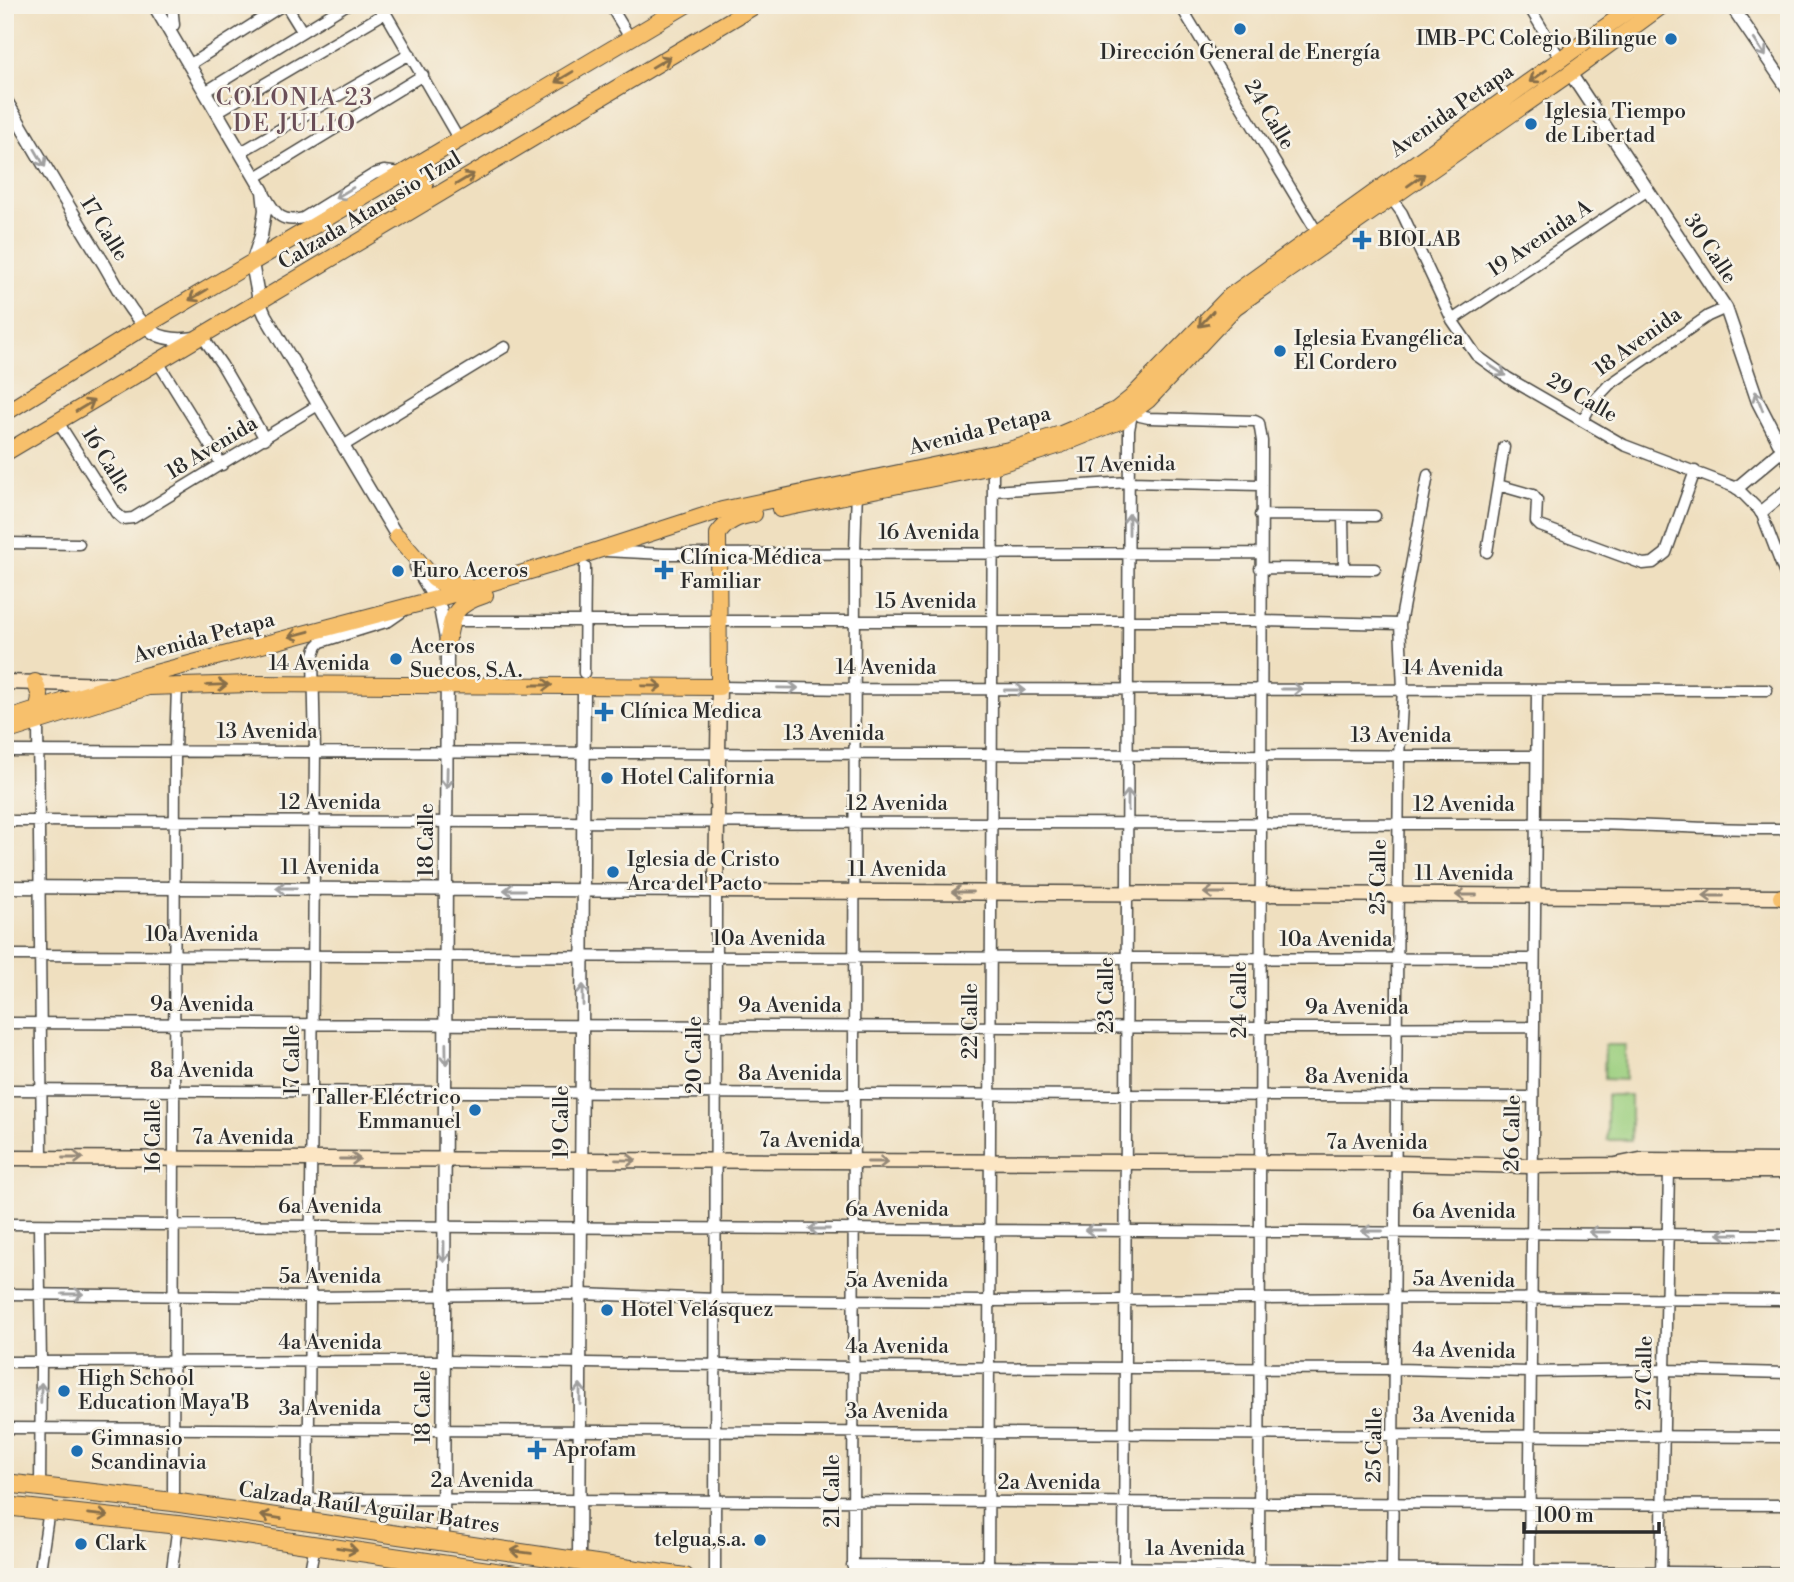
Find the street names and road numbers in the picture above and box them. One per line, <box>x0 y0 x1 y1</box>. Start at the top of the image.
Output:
street label: Avenida Petapa <box>1384 58 1519 164</box>
street label: 24 Calle <box>1238 75 1300 155</box>
street label: Calzada Atanasio Tzul <box>274 146 466 276</box>
street label: 17 Calle <box>74 192 134 266</box>
street label: 19 Avenida A <box>1483 194 1598 283</box>
street label: 30 Calle <box>1678 209 1742 289</box>
street label: 18 Avenida <box>1589 301 1687 382</box>
street label: 29 Calle <box>1542 367 1622 429</box>
street label: Avenida Petapa <box>905 401 1054 461</box>
street label: 18 Avenida <box>162 410 263 485</box>
street label: 16 Calle <box>76 423 136 499</box>
street label: 17 Avenida <box>1076 451 1176 479</box>
street label: 16 Avenida <box>878 520 980 546</box>
street label: 15 Avenida <box>875 589 977 615</box>
street label: Avenida Petapa <box>130 607 278 670</box>
street label: 14 Avenida <box>268 651 370 677</box>
street label: 14 Avenida <box>835 655 937 681</box>
street label: 14 Avenida <box>1402 655 1504 683</box>
street label: 13 Avenida <box>216 719 318 745</box>
street label: 13 Avenida <box>783 721 885 747</box>
street label: 13 Avenida <box>1350 723 1452 749</box>
street label: 12 Avenida <box>279 790 381 816</box>
street label: 12 Avenida <box>846 791 948 817</box>
street label: 12 Avenida <box>1413 792 1515 818</box>
street label: 18 Calle <box>414 803 440 877</box>
street label: 25 Calle <box>1365 839 1393 915</box>
street label: 11 Avenida <box>280 855 380 881</box>
street label: 11 Avenida <box>847 857 947 883</box>
street label: 11 Avenida <box>1414 861 1514 887</box>
street label: 10a Avenida <box>145 922 259 948</box>
street label: 10a Avenida <box>712 926 826 952</box>
street label: 10a Avenida <box>1279 927 1393 953</box>
street label: 23 Calle <box>1094 957 1120 1033</box>
street label: 24 Calle <box>1227 961 1253 1039</box>
street label: 22 Calle <box>958 983 984 1059</box>
street label: 9a Avenida <box>150 992 254 1018</box>
street label: 9a Avenida <box>738 993 842 1019</box>
street label: 9a Avenida <box>1305 995 1409 1021</box>
street label: 20 Calle <box>682 1016 708 1094</box>
street label: 17 Calle <box>280 1025 306 1095</box>
street label: 8a Avenida <box>150 1058 254 1084</box>
street label: 8a Avenida <box>738 1061 842 1087</box>
street label: 8a Avenida <box>1305 1064 1409 1090</box>
street label: 19 Calle <box>549 1085 575 1159</box>
street label: 26 Calle <box>1499 1094 1527 1172</box>
street label: 16 Calle <box>141 1099 167 1173</box>
street label: 7a Avenida <box>192 1125 294 1151</box>
street label: 7a Avenida <box>759 1128 861 1154</box>
street label: 7a Avenida <box>1326 1130 1428 1156</box>
street label: 6a Avenida <box>278 1194 382 1220</box>
street label: 6a Avenida <box>845 1197 949 1223</box>
street label: 6a Avenida <box>1412 1199 1516 1225</box>
street label: 5a Avenida <box>279 1264 382 1290</box>
street label: 5a Avenida <box>1412 1266 1516 1294</box>
street label: 5a Avenida <box>846 1268 949 1294</box>
street label: 4a Avenida <box>278 1330 382 1356</box>
street label: 4a Avenida <box>845 1334 949 1360</box>
street label: 27 Calle <box>1631 1335 1659 1411</box>
street label: 4a Avenida <box>1412 1337 1516 1365</box>
street label: 18 Calle <box>411 1370 437 1444</box>
street label: 3a Avenida <box>279 1396 382 1422</box>
street label: 3a Avenida <box>846 1399 949 1425</box>
street label: 3a Avenida <box>1413 1403 1516 1429</box>
street label: 25 Calle <box>1361 1407 1389 1483</box>
street label: 21 Calle <box>820 1454 846 1528</box>
street label: 2a Avenida <box>430 1468 534 1494</box>
street label: 2a Avenida <box>997 1470 1101 1496</box>
street label: Calzada Raúl Aguilar Batres <box>237 1477 501 1539</box>
street label: 1a Avenida <box>1145 1536 1245 1562</box>

